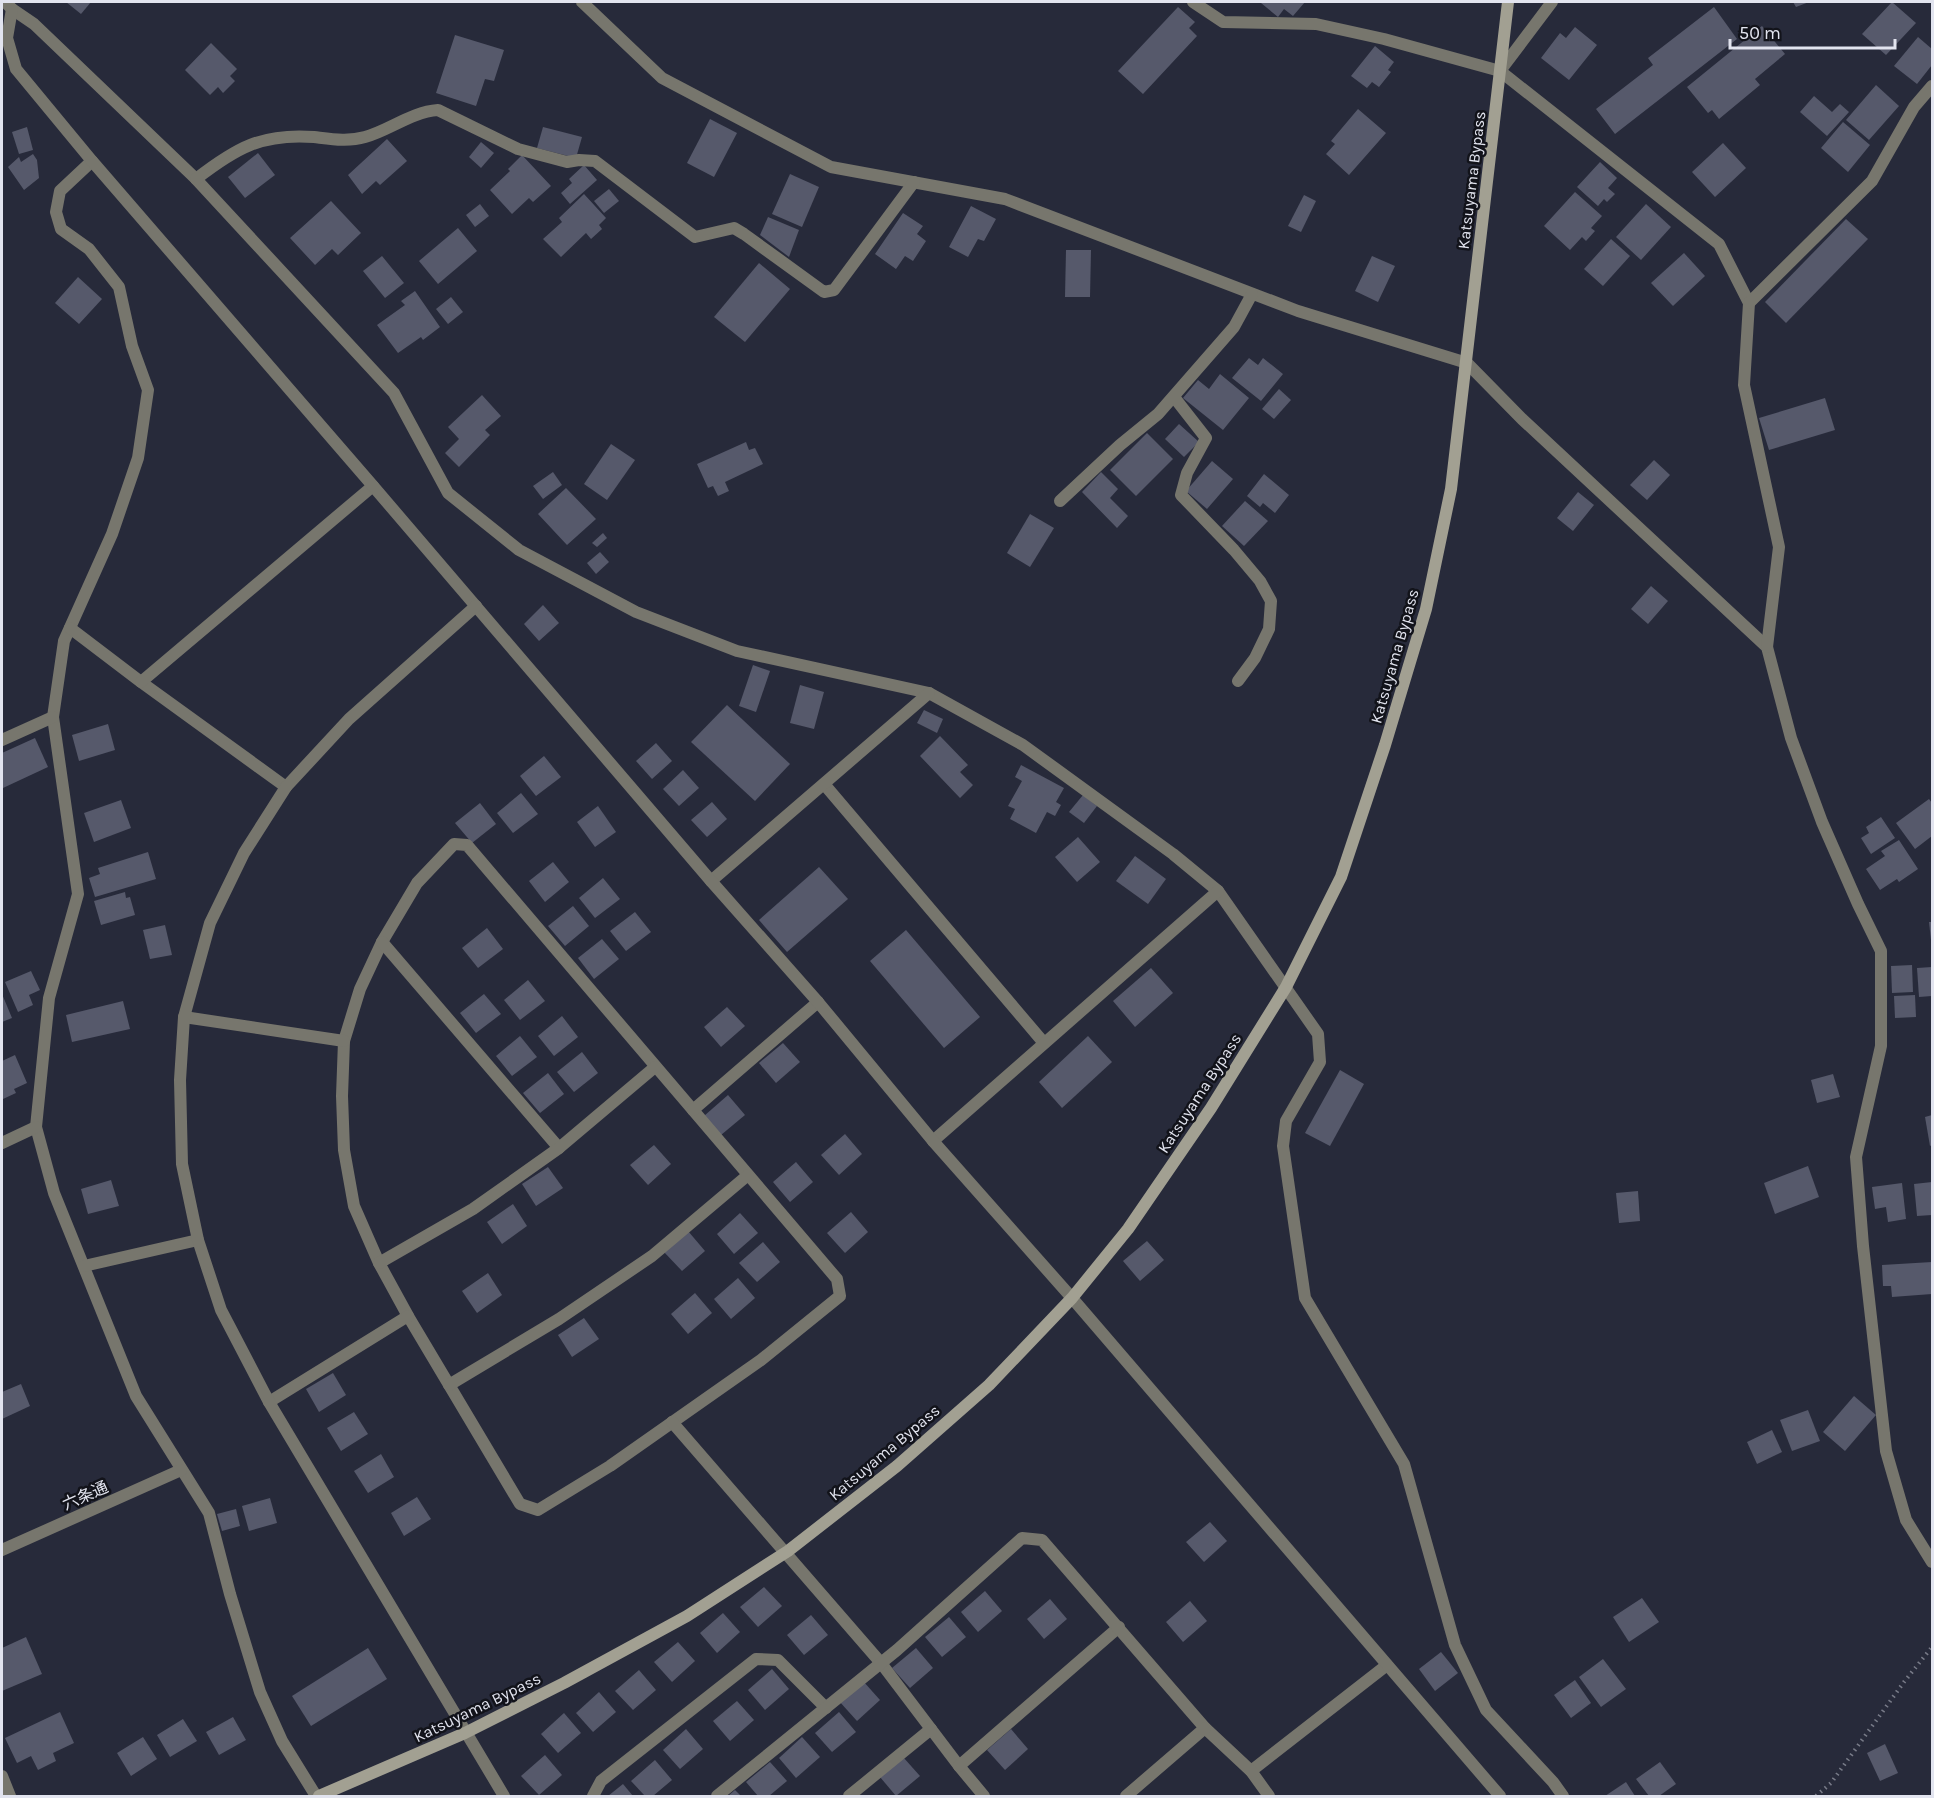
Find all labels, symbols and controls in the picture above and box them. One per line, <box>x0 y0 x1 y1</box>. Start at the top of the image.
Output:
scale bar <box>1730 12 1895 50</box>
text: 50 m <box>1739 22 1781 44</box>
street label: Katsuyama Bypass <box>1454 110 1489 250</box>
street label: Katsuyama Bypass <box>1366 587 1423 725</box>
street label: Katsuyama Bypass <box>1154 1030 1245 1157</box>
street label: Katsuyama Bypass <box>825 1400 944 1504</box>
street label: 六条通 <box>59 1477 111 1514</box>
street label: Katsuyama Bypass <box>411 1668 544 1746</box>

